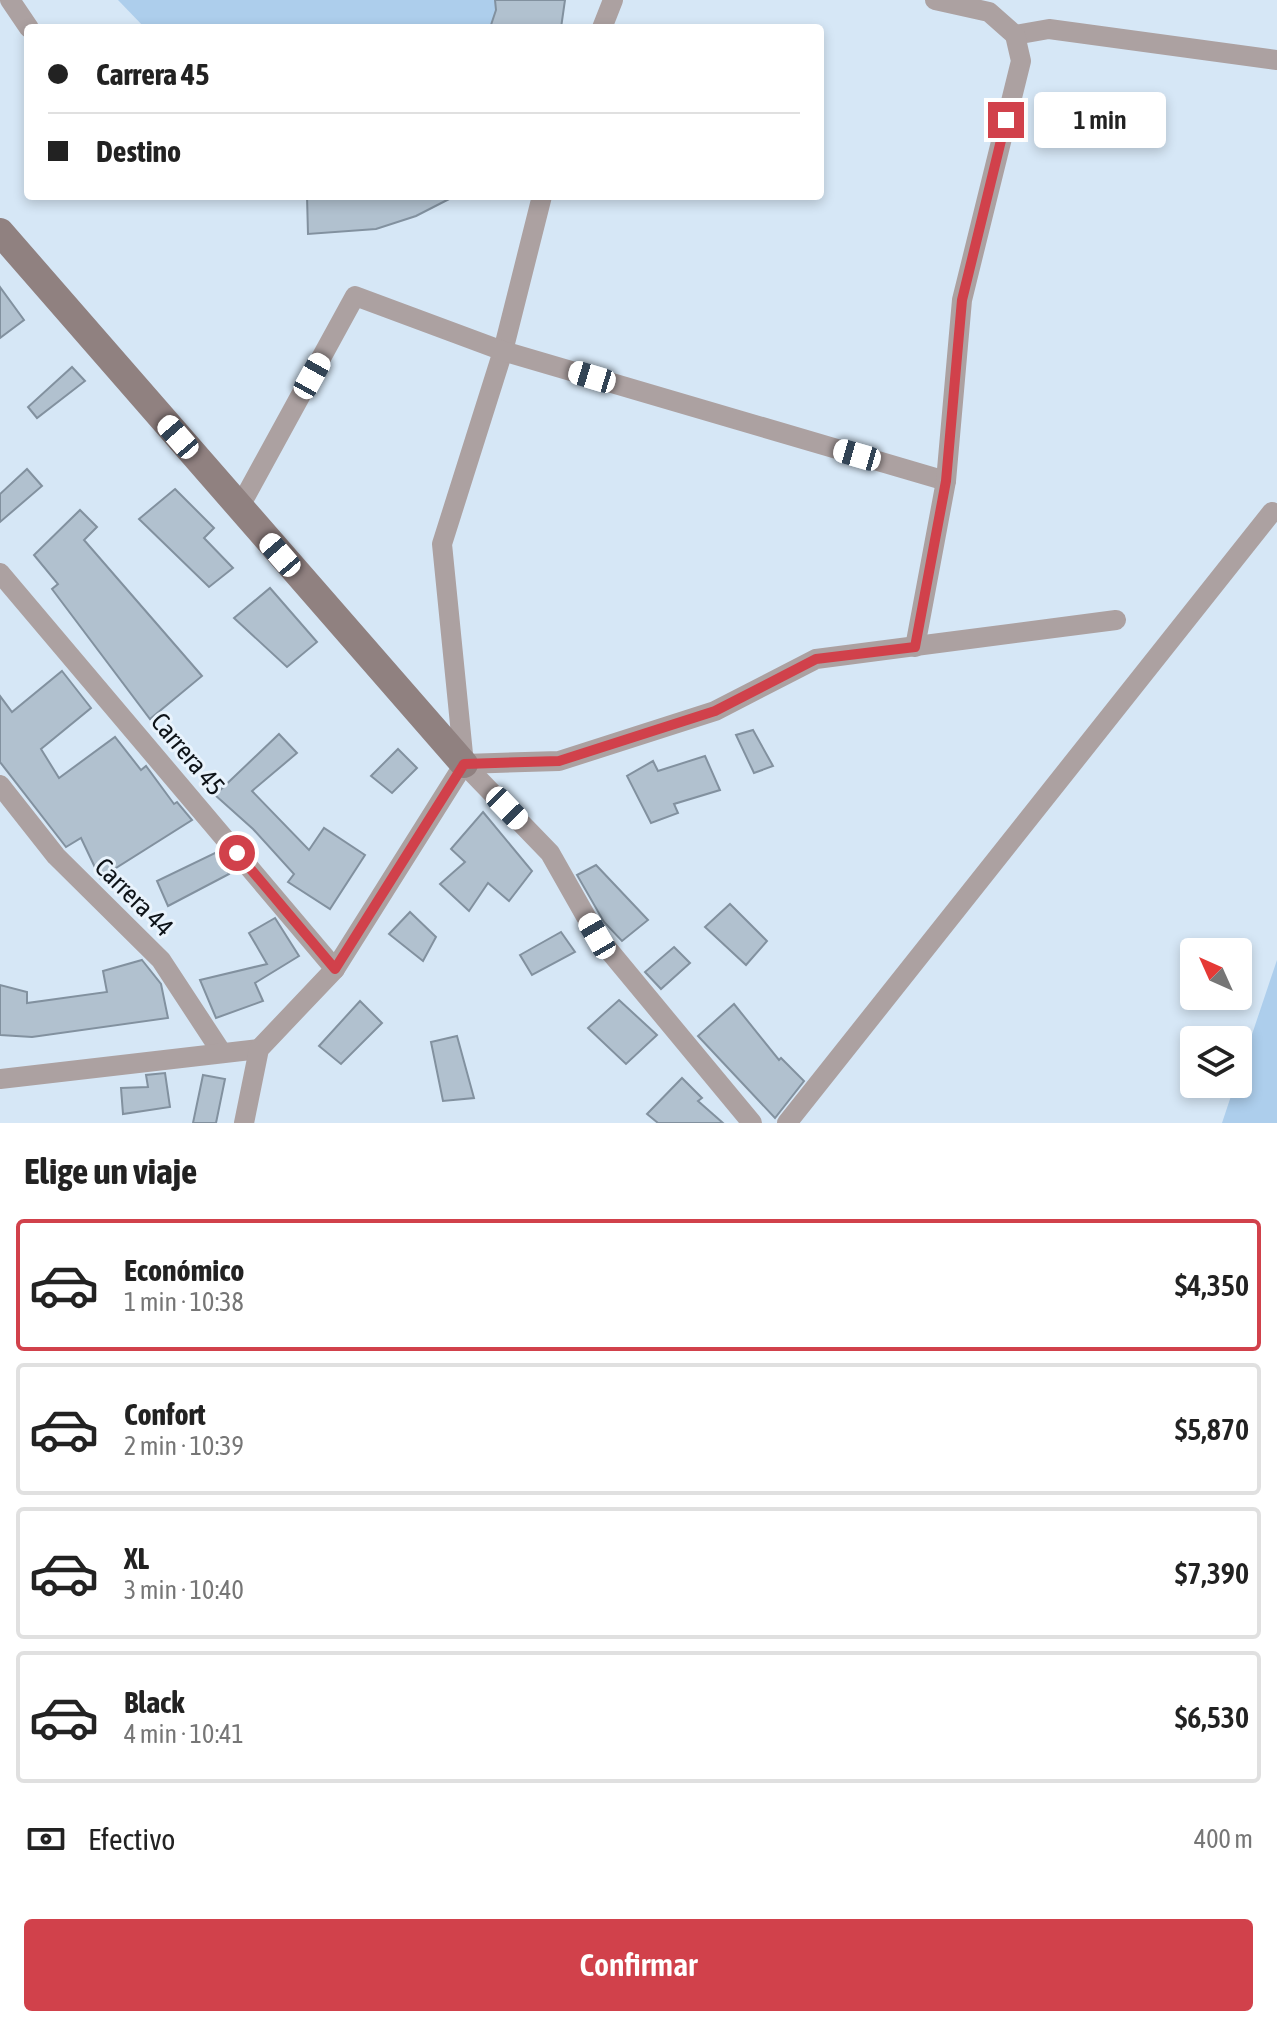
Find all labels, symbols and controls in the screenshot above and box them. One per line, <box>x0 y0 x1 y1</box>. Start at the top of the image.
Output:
text: Carrera 45 <box>96 57 209 91</box>
callout: 1 min <box>1034 92 1166 148</box>
route end <box>988 102 1024 138</box>
text: 1 min <box>1073 105 1127 135</box>
text: Destino <box>96 134 181 168</box>
car <box>290 349 334 403</box>
car <box>566 359 618 395</box>
car <box>153 411 203 463</box>
car <box>831 437 883 473</box>
car <box>255 529 305 581</box>
street label: Carrera 45 <box>145 707 231 801</box>
car <box>482 782 532 834</box>
route start <box>219 835 255 871</box>
street label: Carrera 44 <box>89 852 179 942</box>
car <box>575 909 619 963</box>
north arrow <box>1180 938 1252 1010</box>
map controls <box>1180 938 1252 1098</box>
button: layers <box>1180 1026 1252 1098</box>
text: Elige un viaje <box>24 1150 197 1192</box>
icon: car <box>28 1249 100 1321</box>
text: Económico <box>124 1253 244 1287</box>
text: $4,350 <box>1175 1268 1249 1302</box>
text: 1 min · 10:38 <box>124 1287 244 1317</box>
icon: car <box>28 1393 100 1465</box>
text: Confort <box>124 1397 206 1431</box>
text: $5,870 <box>1175 1412 1249 1446</box>
text: 2 min · 10:39 <box>124 1431 244 1461</box>
icon: car <box>28 1537 100 1609</box>
text: XL <box>124 1541 149 1575</box>
text: $7,390 <box>1175 1556 1249 1590</box>
text: 3 min · 10:40 <box>124 1575 244 1605</box>
icon: car <box>28 1681 100 1753</box>
text: Black <box>124 1685 184 1719</box>
text: $6,530 <box>1175 1700 1249 1734</box>
text: 4 min · 10:41 <box>124 1719 244 1749</box>
icon: cash <box>24 1817 68 1861</box>
text: Efectivo <box>88 1822 175 1856</box>
text: 400 m <box>1194 1824 1253 1854</box>
button: Confirmar <box>24 1919 1253 2011</box>

